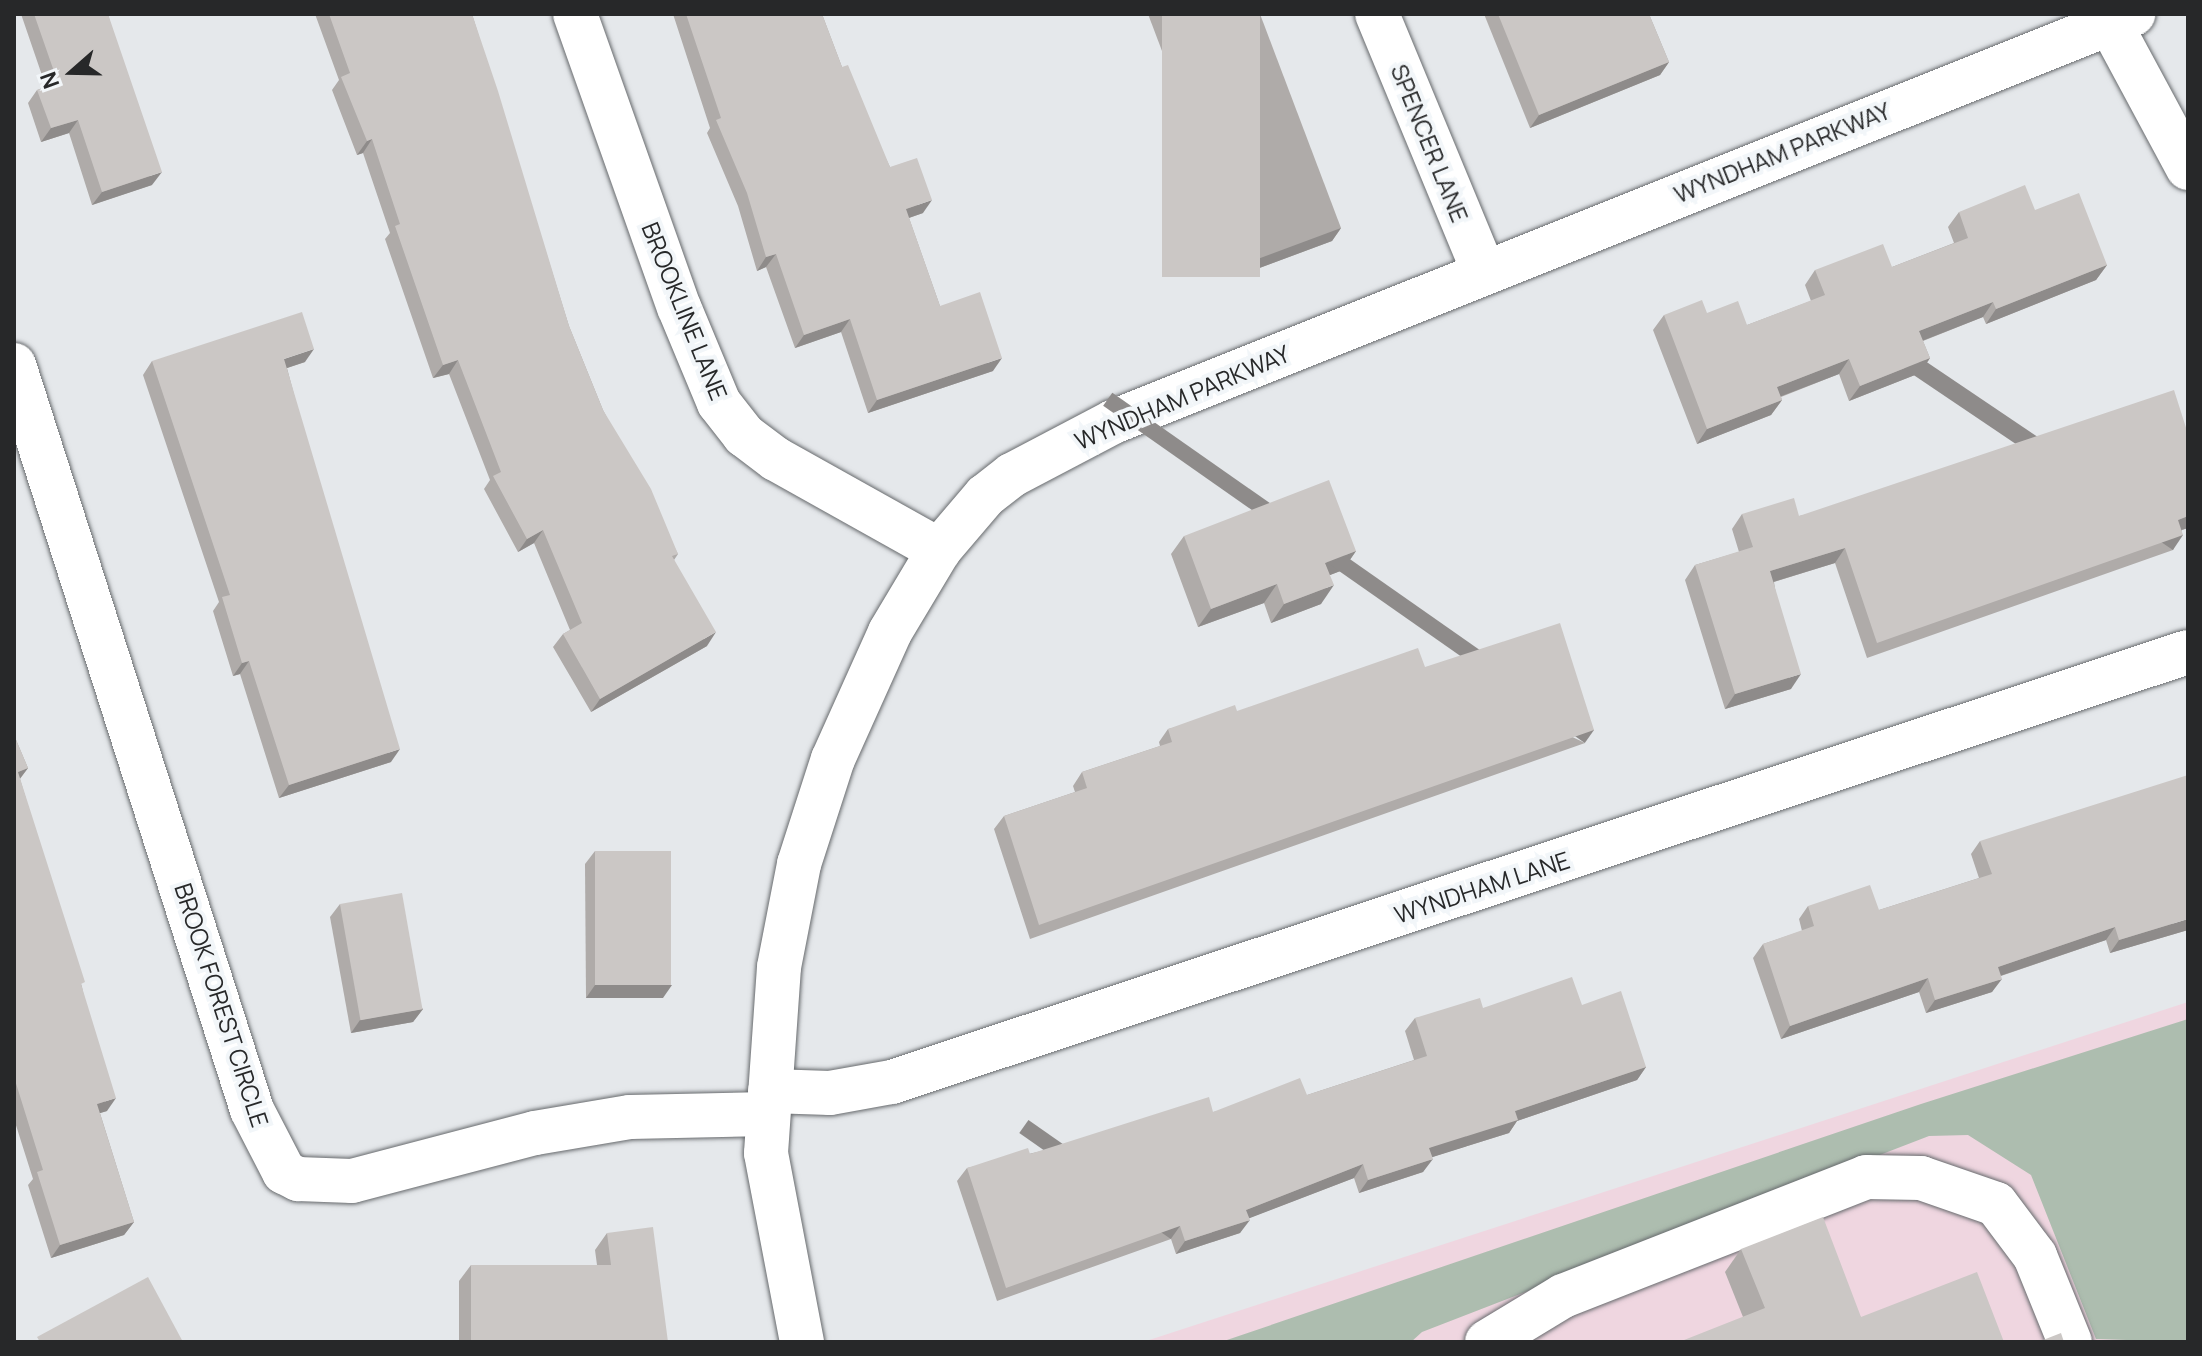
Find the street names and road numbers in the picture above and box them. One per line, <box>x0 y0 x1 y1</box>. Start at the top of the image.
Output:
street label: SPENCER LANE <box>1385 60 1475 226</box>
street label: WYNDHAM PARKWAY <box>1670 95 1894 209</box>
street label: BROOKLINE LANE <box>636 218 734 404</box>
street label: WYNDHAM PARKWAY <box>1070 339 1294 455</box>
street label: WYNDHAM LANE <box>1391 845 1573 929</box>
street label: BROOK FOREST CIRCLE <box>169 879 275 1131</box>

